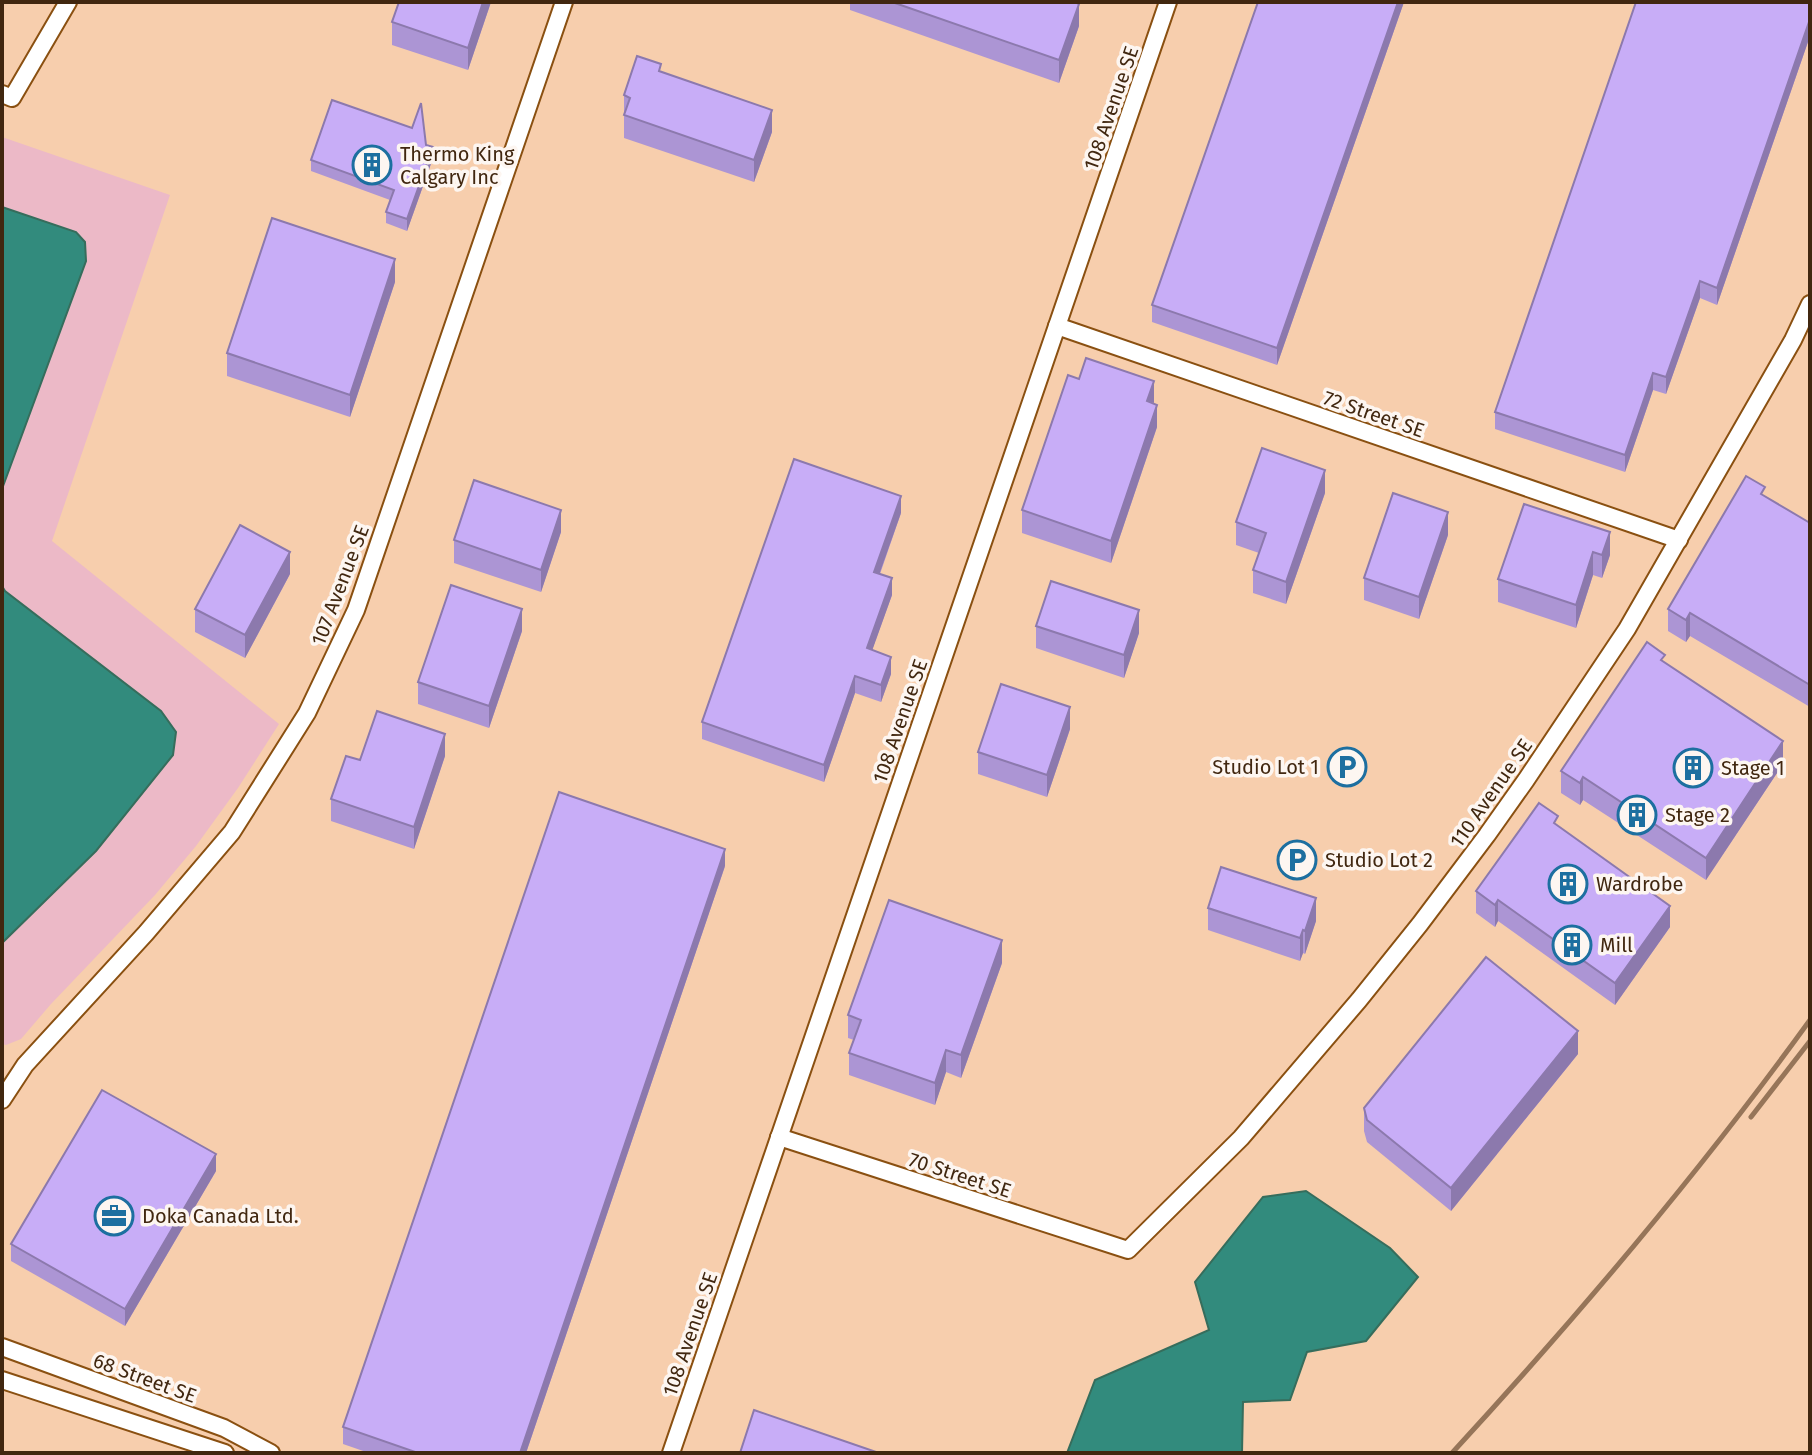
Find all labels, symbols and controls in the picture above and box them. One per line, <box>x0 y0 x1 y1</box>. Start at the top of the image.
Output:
street label: 108 Avenue SE <box>1079 43 1143 173</box>
place label: Thermo King Calgary Inc <box>400 142 515 189</box>
building icon: Thermo King Calgary Inc <box>351 144 393 186</box>
street label: 72 Street SE <box>1320 386 1428 442</box>
street label: 107 Avenue SE <box>306 521 374 649</box>
street label: 108 Avenue SE <box>868 656 932 786</box>
street label: 110 Avenue SE <box>1445 734 1537 852</box>
parking icon: Studio Lot 1 <box>1326 746 1368 788</box>
building icon: Stage 1 <box>1672 747 1714 789</box>
place label: Studio Lot 1 <box>1212 755 1319 779</box>
place label: Stage 1 <box>1721 756 1785 780</box>
building icon: Stage 2 <box>1616 794 1658 836</box>
place label: Stage 2 <box>1665 803 1730 827</box>
parking icon: Studio Lot 2 <box>1276 839 1318 881</box>
place label: Studio Lot 2 <box>1325 848 1433 872</box>
building icon: Wardrobe <box>1547 863 1589 905</box>
place label: Wardrobe <box>1596 872 1683 896</box>
building icon: Mill <box>1551 924 1593 966</box>
place label: Mill <box>1600 933 1633 957</box>
street label: 70 Street SE <box>906 1147 1014 1203</box>
office icon: Doka Canada Ltd. <box>93 1195 135 1237</box>
place label: Doka Canada Ltd. <box>142 1204 298 1228</box>
street label: 108 Avenue SE <box>658 1269 722 1399</box>
street label: 68 Street SE <box>90 1348 200 1408</box>

